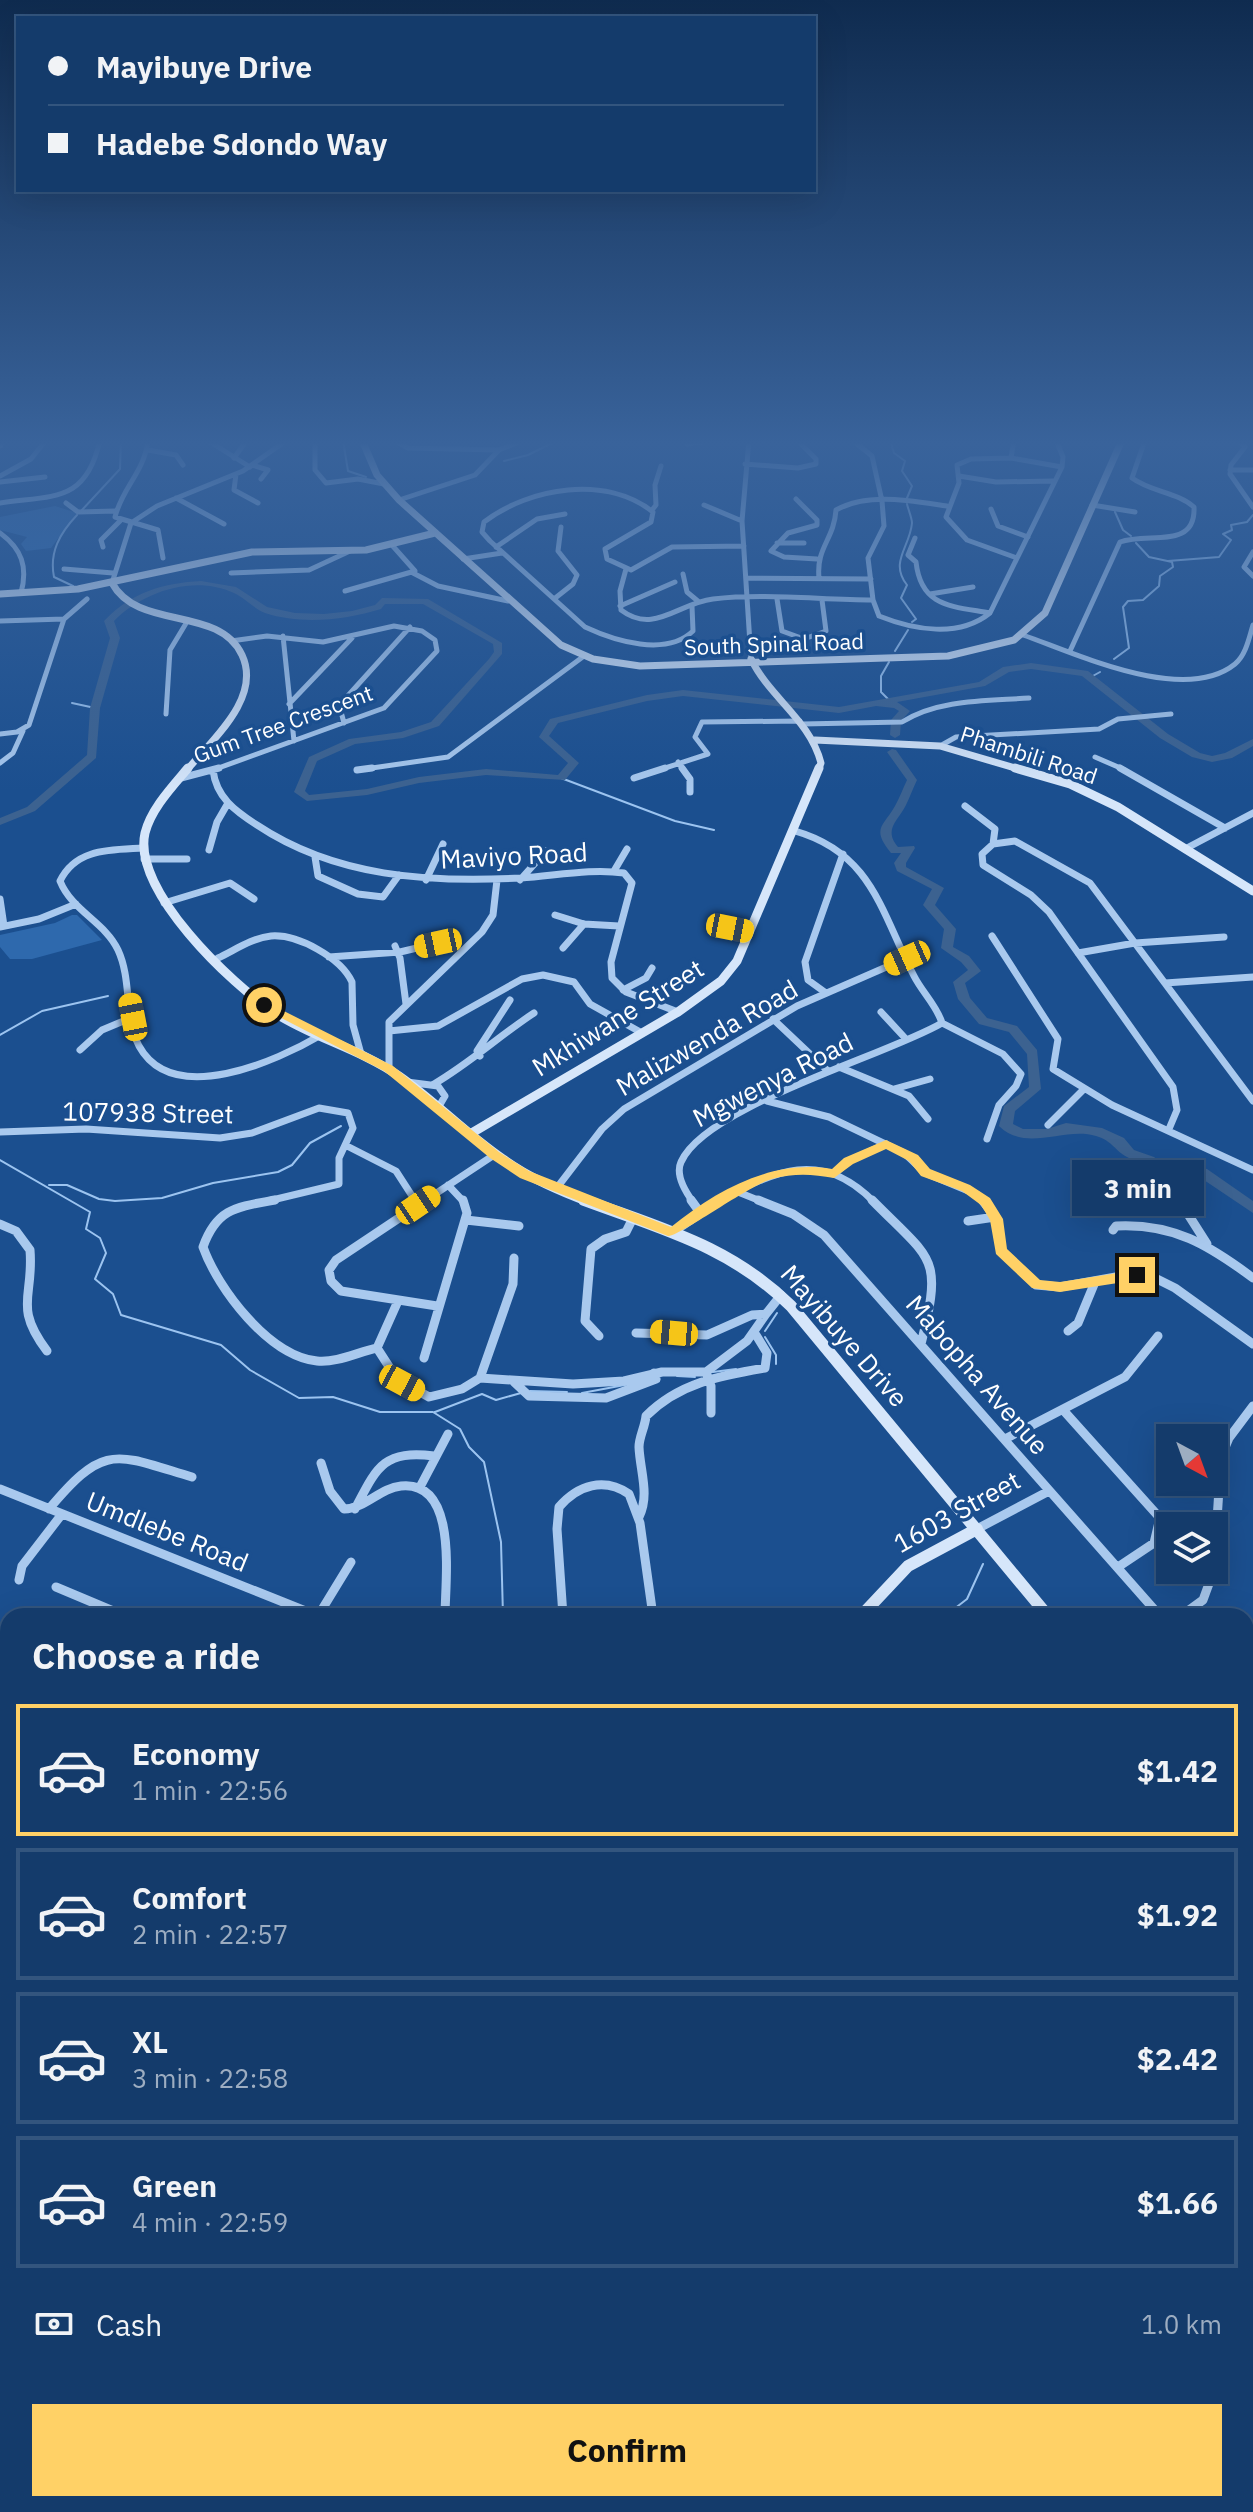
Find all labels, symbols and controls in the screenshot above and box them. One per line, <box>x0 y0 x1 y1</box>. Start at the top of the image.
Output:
text: Mayibuye Drive <box>96 47 312 86</box>
text: Hadebe Sdondo Way <box>96 124 387 163</box>
street label: South Spinal Road <box>684 626 864 661</box>
street label: Gum Tree Crescent <box>189 678 376 769</box>
street label: Phambili Road <box>957 719 1101 790</box>
street label: Maviyo Road <box>439 834 588 876</box>
car <box>704 912 756 944</box>
car <box>412 926 464 960</box>
car <box>880 937 934 979</box>
street label: Mkhiwane Street <box>525 951 710 1084</box>
street label: Malizwenda Road <box>609 971 804 1103</box>
route start <box>246 987 282 1023</box>
car <box>117 991 149 1043</box>
street label: Mgwenya Road <box>686 1024 859 1134</box>
street label: 107938 Street <box>62 1094 234 1130</box>
callout: 3 min <box>1071 1159 1203 1215</box>
text: 3 min <box>1104 1171 1172 1205</box>
car <box>391 1182 445 1228</box>
street label: Mayibuye Drive <box>774 1257 916 1414</box>
route end <box>1119 1257 1155 1293</box>
street label: Mabopha Avenue <box>899 1287 1057 1461</box>
car <box>649 1319 699 1347</box>
car <box>375 1361 429 1405</box>
north arrow <box>1156 1424 1228 1496</box>
map controls <box>1156 1424 1228 1584</box>
street label: 1603 Street <box>887 1462 1026 1560</box>
street label: Umdlebe Road <box>81 1483 253 1579</box>
button: layers <box>1156 1512 1228 1584</box>
text: Choose a ride <box>32 1632 260 1679</box>
icon: car <box>36 1734 108 1806</box>
text: Economy <box>132 1734 260 1773</box>
text: $1.42 <box>1137 1751 1218 1790</box>
text: 1 min · 22:56 <box>132 1773 288 1807</box>
icon: car <box>36 1878 108 1950</box>
text: Comfort <box>132 1878 247 1917</box>
text: $1.92 <box>1137 1895 1218 1934</box>
text: 2 min · 22:57 <box>132 1917 288 1951</box>
icon: car <box>36 2022 108 2094</box>
text: XL <box>132 2022 168 2061</box>
text: $2.42 <box>1137 2039 1218 2078</box>
text: 3 min · 22:58 <box>132 2061 288 2095</box>
icon: car <box>36 2166 108 2238</box>
text: Green <box>132 2166 217 2205</box>
text: $1.66 <box>1137 2183 1218 2222</box>
text: 4 min · 22:59 <box>132 2205 288 2239</box>
icon: cash <box>32 2302 76 2346</box>
text: Cash <box>96 2305 162 2344</box>
text: 1.0 km <box>1141 2307 1222 2341</box>
button: Confirm <box>32 2404 1222 2496</box>

